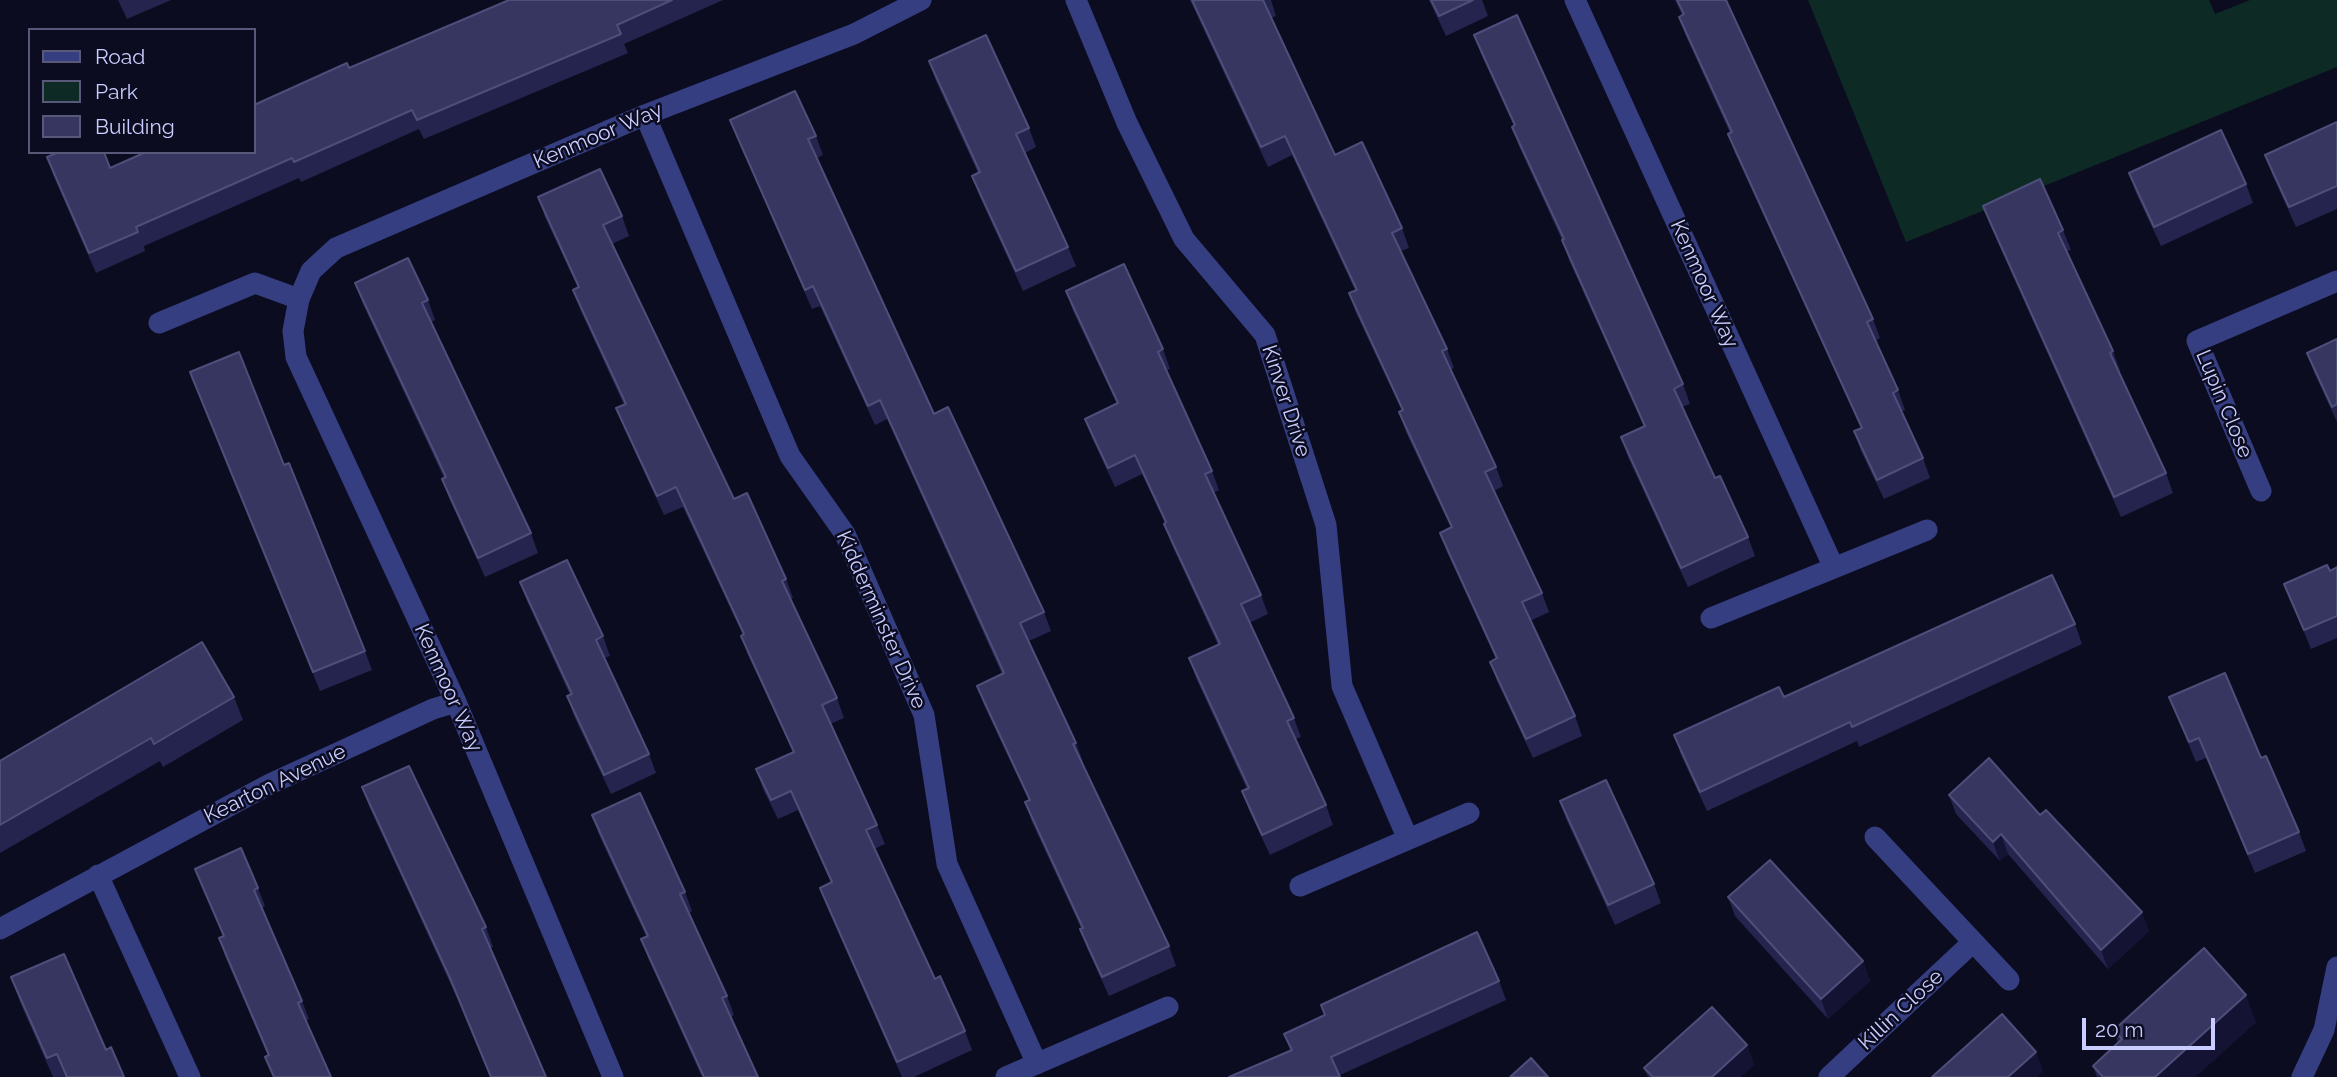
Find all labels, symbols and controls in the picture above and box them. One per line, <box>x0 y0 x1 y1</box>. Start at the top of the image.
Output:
legend <box>28 28 256 154</box>
text: Road <box>95 44 145 69</box>
text: Park <box>95 79 138 104</box>
street label: Kenmoor Way <box>530 97 666 175</box>
text: Building <box>95 114 175 139</box>
street label: Kenmoor Way <box>1664 216 1744 352</box>
street label: Kinver Drive <box>1256 342 1316 460</box>
street label: Lupin Close <box>2190 346 2258 462</box>
street label: Kidderminster Drive <box>830 527 932 713</box>
street label: Kenmoor Way <box>408 620 488 756</box>
street label: Kearton Avenue <box>200 739 350 829</box>
street label: Killin Close <box>1853 964 1949 1056</box>
scale bar <box>2085 1004 2218 1048</box>
text: 20 m <box>2095 1017 2143 1042</box>

